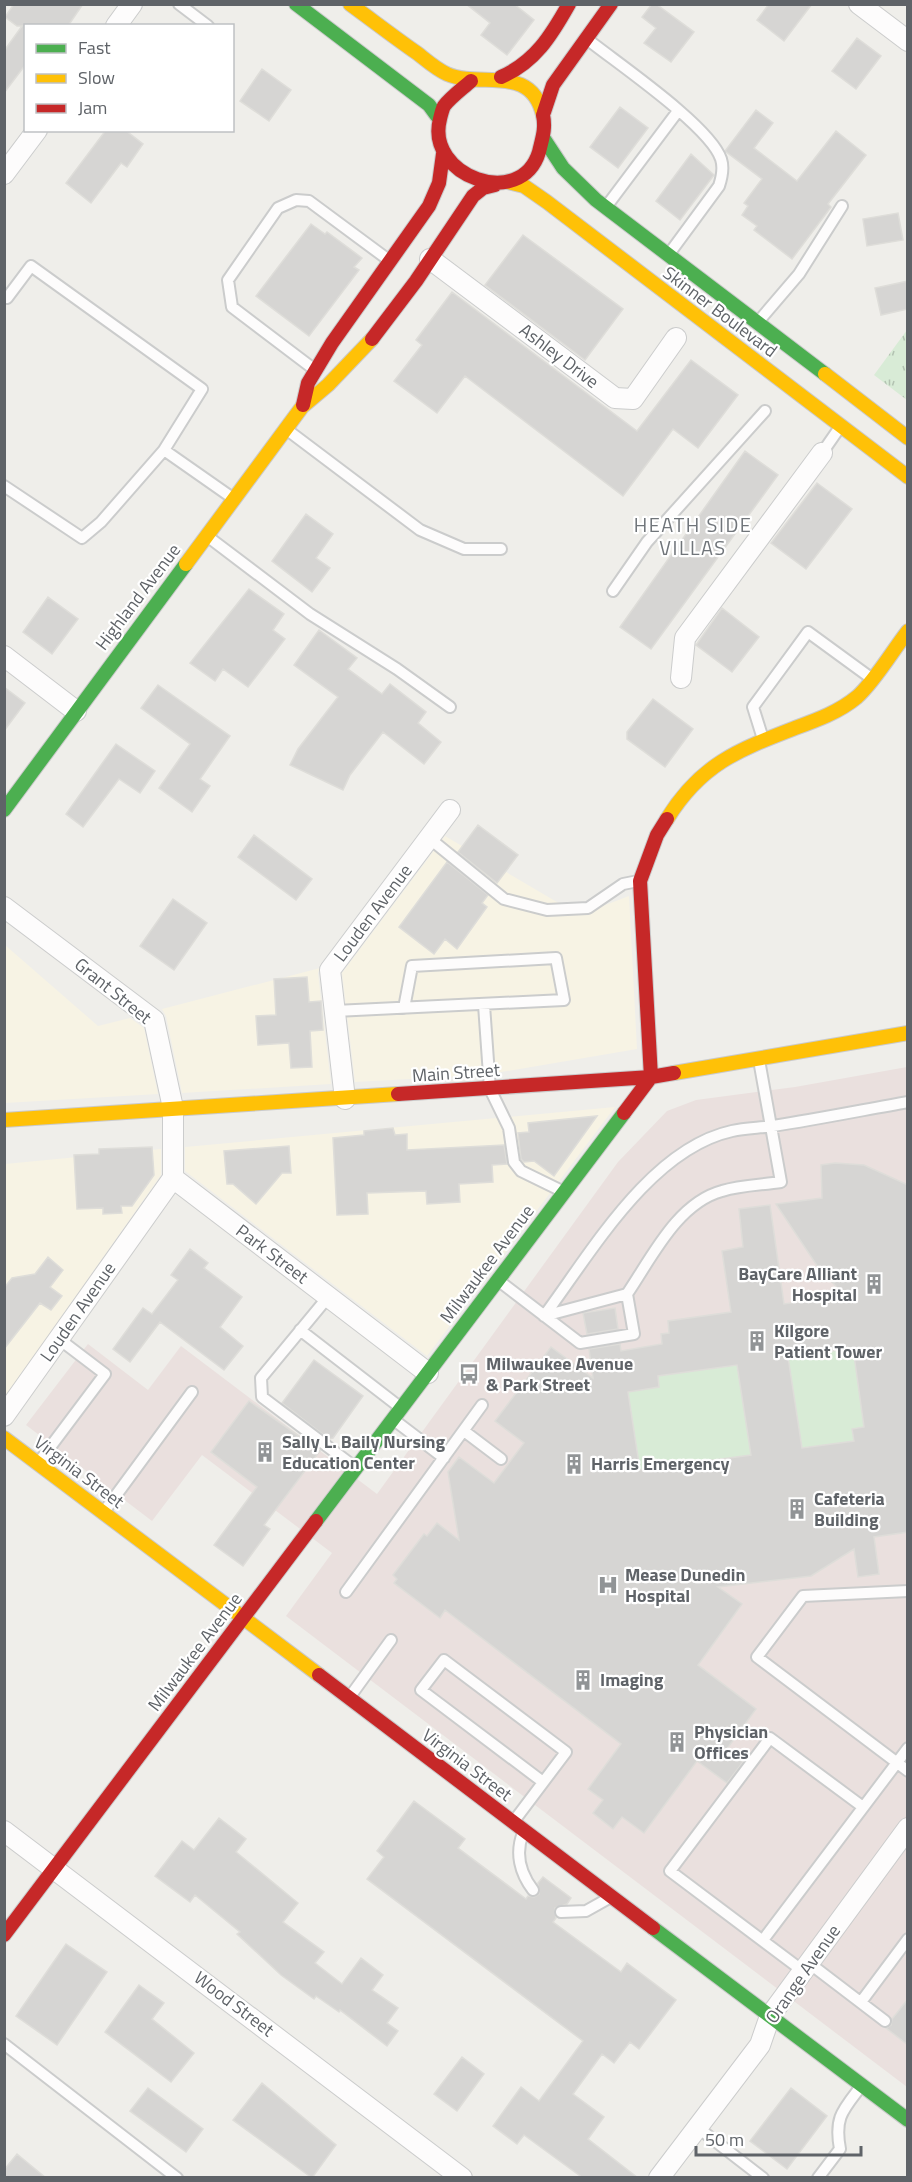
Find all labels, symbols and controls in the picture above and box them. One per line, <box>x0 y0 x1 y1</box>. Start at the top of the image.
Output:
legend <box>24 24 234 132</box>
text: Fast <box>78 34 111 61</box>
text: Slow <box>78 64 115 91</box>
text: Jam <box>78 94 107 121</box>
street label: Skinner Boulevard <box>657 260 783 364</box>
street label: Ashley Drive <box>514 317 605 395</box>
district label: HEATH SIDE VILLAS <box>634 509 752 563</box>
street label: Highland Avenue <box>88 538 187 656</box>
street label: Louden Avenue <box>327 858 418 967</box>
street label: Grant Street <box>69 951 158 1031</box>
street label: Main Street <box>411 1056 502 1089</box>
street label: Milwaukee Avenue <box>433 1199 540 1329</box>
street label: Park Street <box>230 1217 315 1290</box>
street label: Louden Avenue <box>33 1256 122 1367</box>
place label: BayCare Alliant Hospital <box>738 1260 857 1308</box>
building icon: BayCare Alliant Hospital <box>862 1272 886 1296</box>
place label: Kilgore Patient Tower <box>774 1317 882 1365</box>
building icon: Kilgore Patient Tower <box>745 1329 769 1353</box>
place label: Milwaukee Avenue & Park Street <box>486 1350 633 1398</box>
bus stop icon: Milwaukee Avenue & Park Street <box>457 1362 481 1386</box>
place label: Sally L. Baily Nursing Education Center <box>282 1428 446 1476</box>
street label: Virginia Street <box>29 1429 131 1515</box>
building icon: Sally L. Baily Nursing Education Center <box>253 1440 277 1464</box>
place label: Harris Emergency <box>591 1450 730 1477</box>
building icon: Harris Emergency <box>562 1452 586 1476</box>
place label: Cafeteria Building <box>814 1485 885 1533</box>
building icon: Cafeteria Building <box>785 1497 809 1521</box>
place label: Mease Dunedin Hospital <box>625 1561 745 1609</box>
hospital icon: Mease Dunedin Hospital <box>596 1573 620 1597</box>
street label: Milwaukee Avenue <box>141 1587 248 1717</box>
place label: Imaging <box>600 1666 664 1693</box>
building icon: Imaging <box>571 1668 595 1692</box>
place label: Physician Offices <box>694 1718 768 1766</box>
street label: Virginia Street <box>417 1722 519 1808</box>
building icon: Physician Offices <box>665 1730 689 1754</box>
street label: Orange Avenue <box>758 1919 847 2029</box>
street label: Wood Street <box>188 1964 281 2043</box>
scale bar <box>696 2119 861 2157</box>
text: 50 m <box>705 2126 744 2153</box>

